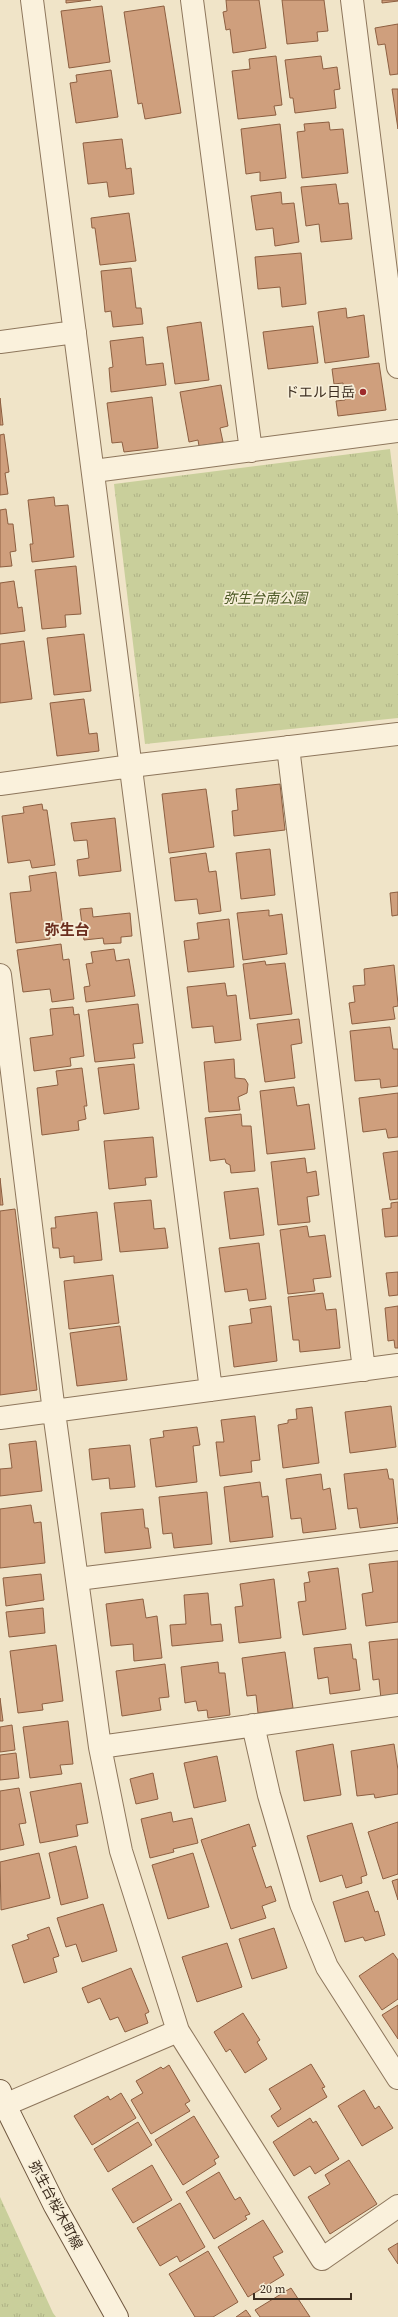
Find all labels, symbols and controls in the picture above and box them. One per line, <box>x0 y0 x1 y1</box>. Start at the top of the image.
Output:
place label: ドエル日岳 <box>285 382 355 402</box>
marker: ドエル日岳 <box>358 387 368 397</box>
park label: 弥生台南公園 <box>223 588 309 608</box>
district label: 弥生台 <box>44 919 90 940</box>
street label: 弥生台桜木町線 <box>24 2157 88 2253</box>
scale bar <box>254 2275 351 2301</box>
text: 20 m <box>260 2281 286 2297</box>

